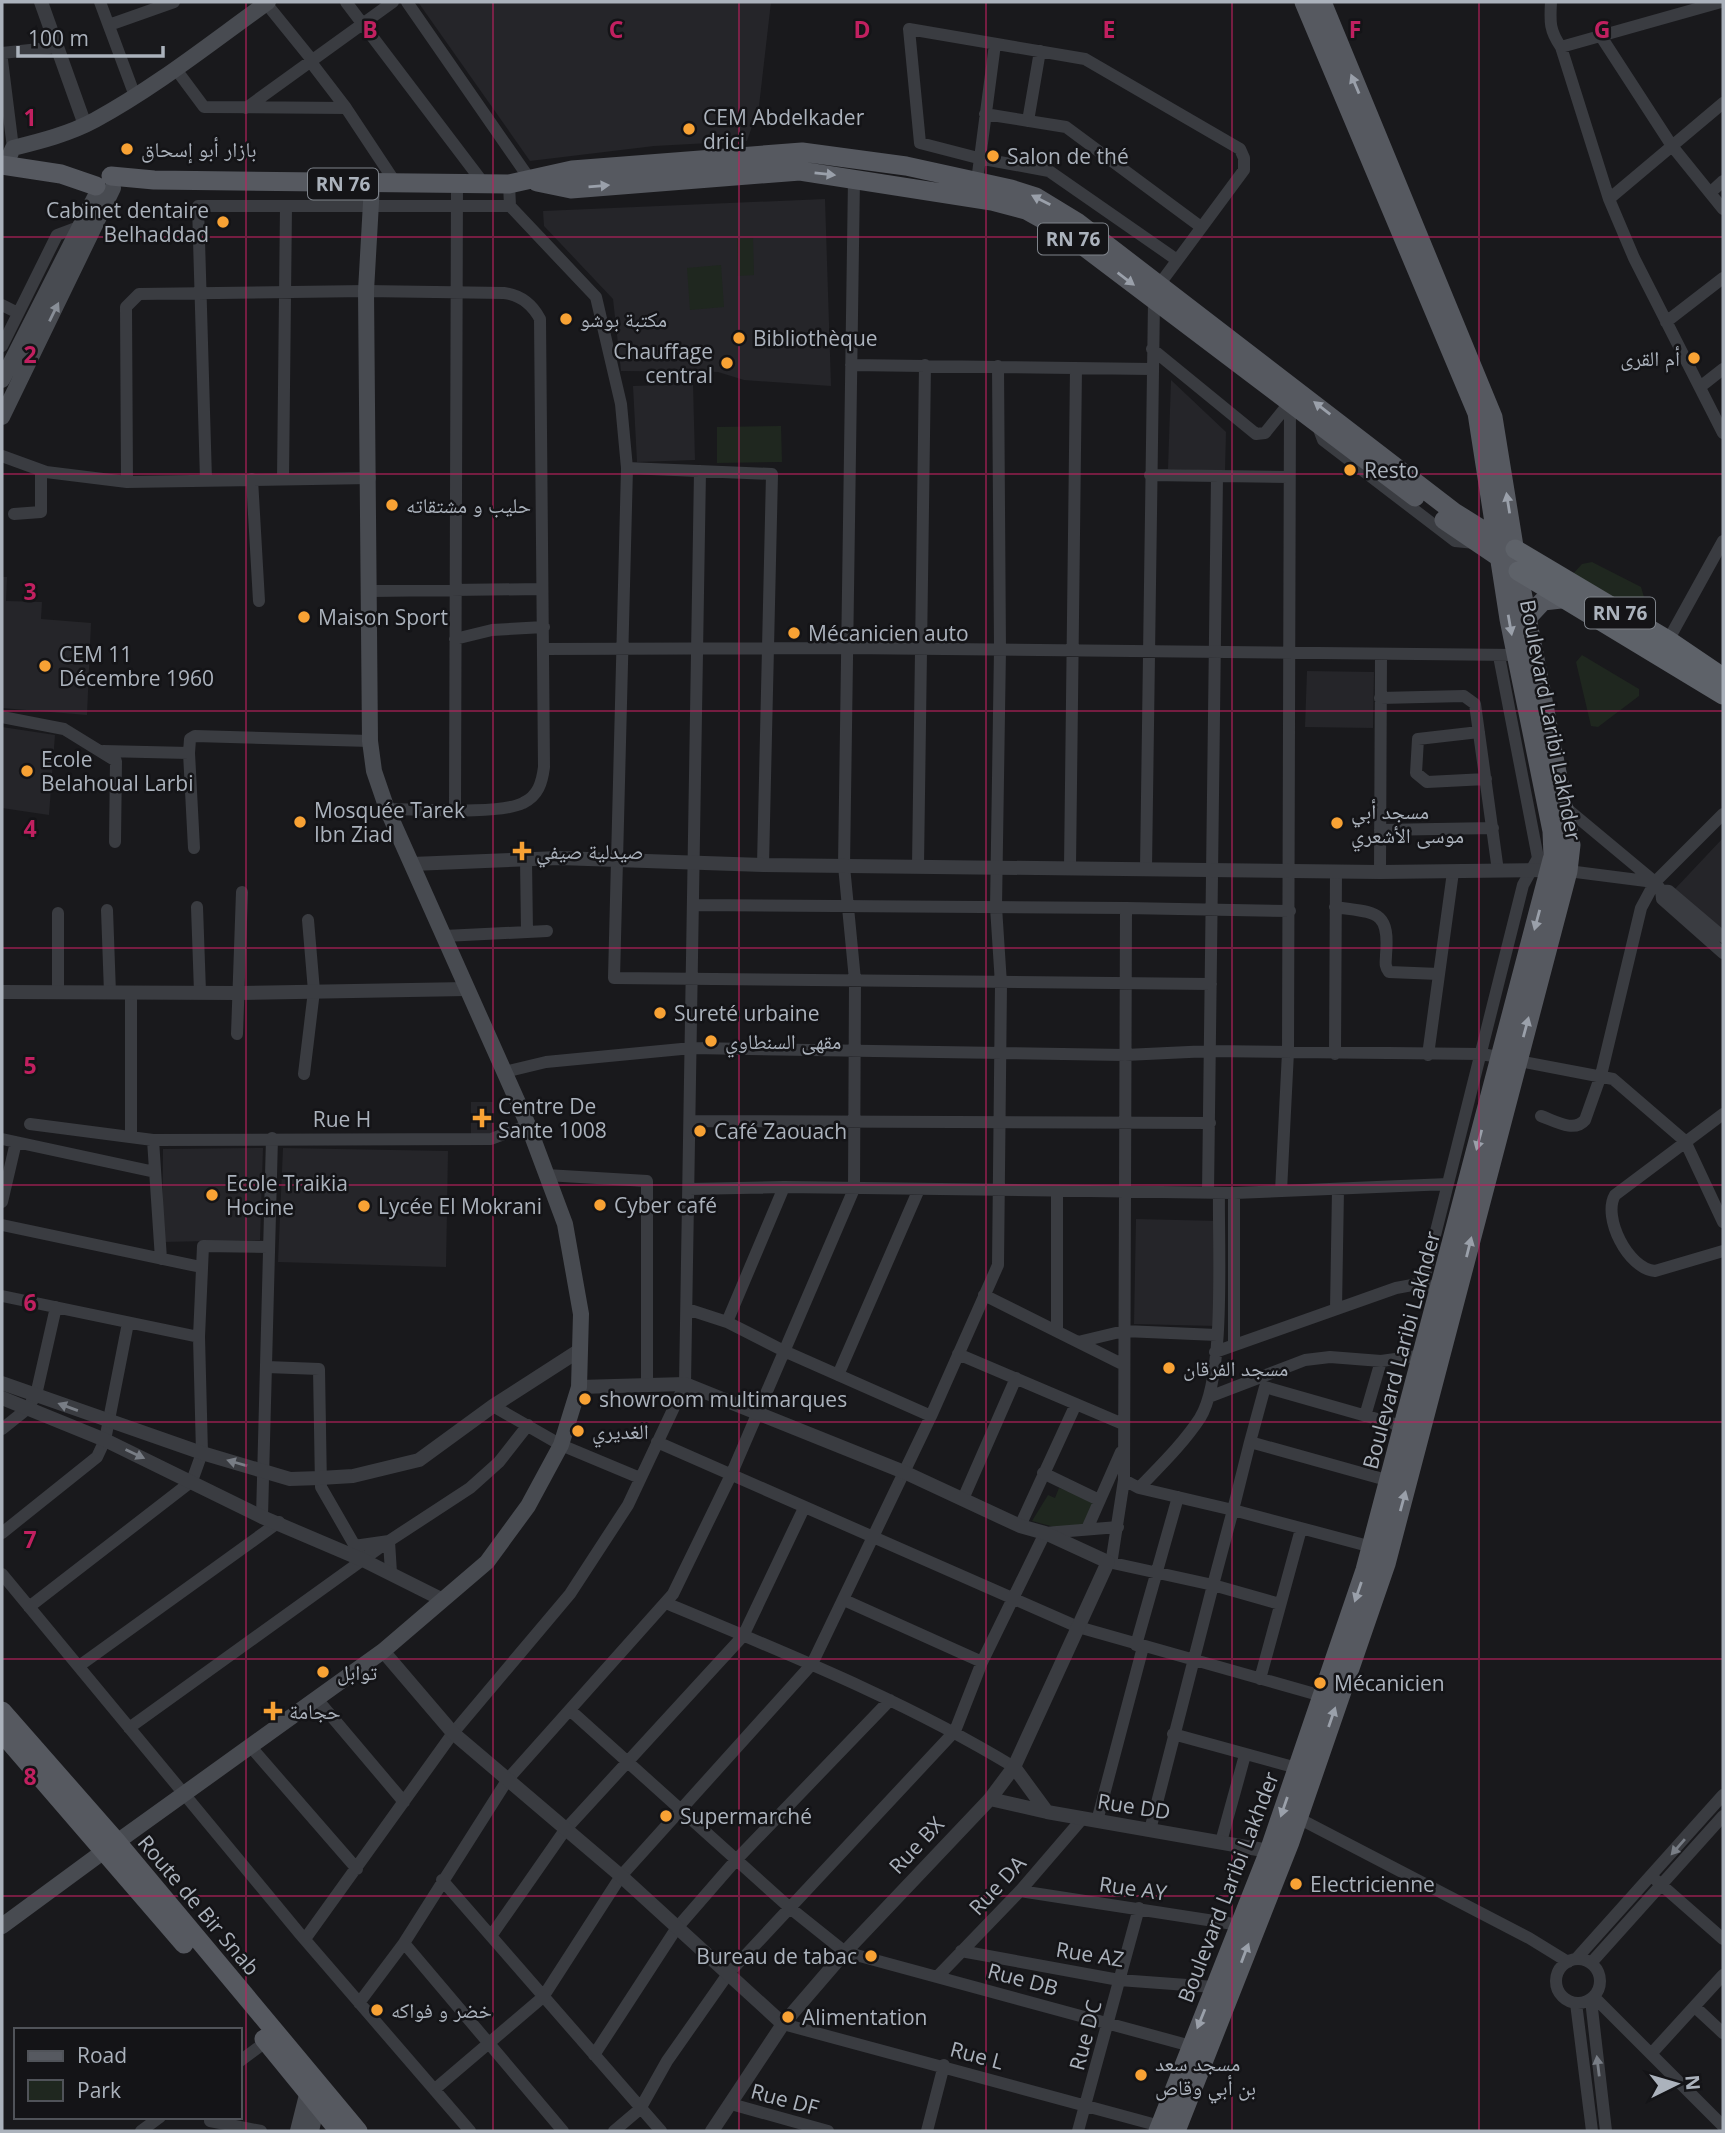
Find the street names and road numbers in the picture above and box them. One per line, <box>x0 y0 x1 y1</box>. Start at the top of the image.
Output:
road number: RN 76 <box>308 168 378 200</box>
road number: RN 76 <box>1038 224 1108 255</box>
street label: Boulevard Laribi Lakhder <box>1514 597 1588 843</box>
road number: RN 76 <box>1585 598 1655 628</box>
street label: Rue H <box>313 1105 371 1133</box>
street label: Boulevard Laribi Lakhder <box>1356 1228 1446 1472</box>
street label: Boulevard Laribi Lakhder <box>1171 1767 1285 2006</box>
street label: Rue DD <box>1095 1786 1173 1826</box>
street label: Rue BX <box>882 1810 950 1880</box>
street label: Route de Bir Snab <box>132 1829 266 1981</box>
street label: Rue DA <box>962 1849 1032 1921</box>
street label: Rue AY <box>1097 1869 1169 1907</box>
street label: Rue AZ <box>1054 1935 1126 1973</box>
street label: Rue DB <box>985 1956 1061 2002</box>
street label: Rue DC <box>1062 1997 1108 2073</box>
street label: Rue L <box>947 2034 1007 2076</box>
street label: Rue DF <box>748 2077 822 2122</box>

